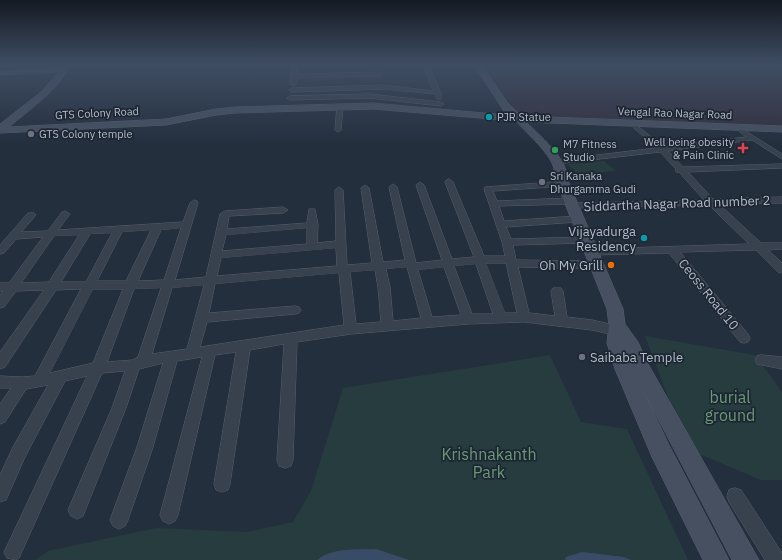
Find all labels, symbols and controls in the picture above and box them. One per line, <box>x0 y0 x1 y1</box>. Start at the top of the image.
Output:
street label: GTS Colony Road <box>55 104 139 122</box>
street label: Vengal Rao Nagar Road <box>617 104 733 122</box>
place label: PJR Statue <box>497 110 551 124</box>
marker: PJR Statue <box>484 112 494 122</box>
place label: GTS Colony temple <box>39 127 133 141</box>
marker: GTS Colony temple <box>26 129 36 139</box>
place label: Well being obesity & Pain Clinic <box>644 135 735 162</box>
place label: M7 Fitness Studio <box>563 137 617 164</box>
marker: Well being obesity & Pain Clinic <box>737 142 749 154</box>
marker: M7 Fitness Studio <box>550 145 560 155</box>
place label: Sri Kanaka Dhurgamma Gudi <box>550 169 636 196</box>
marker: Sri Kanaka Dhurgamma Gudi <box>537 177 547 187</box>
street label: Siddartha Nagar Road number 2 <box>583 192 771 215</box>
place label: Vijayadurga Residency <box>568 223 637 255</box>
marker: Vijayadurga Residency <box>639 233 649 243</box>
street label: Ceoss Road 10 <box>675 255 743 334</box>
place label: Oh My Grill <box>539 257 603 274</box>
marker: Oh My Grill <box>606 260 616 270</box>
place label: Saibaba Temple <box>590 349 683 366</box>
marker: Saibaba Temple <box>577 352 587 362</box>
park label: burial ground <box>705 387 755 425</box>
park label: Krishnakanth Park <box>441 444 537 482</box>

